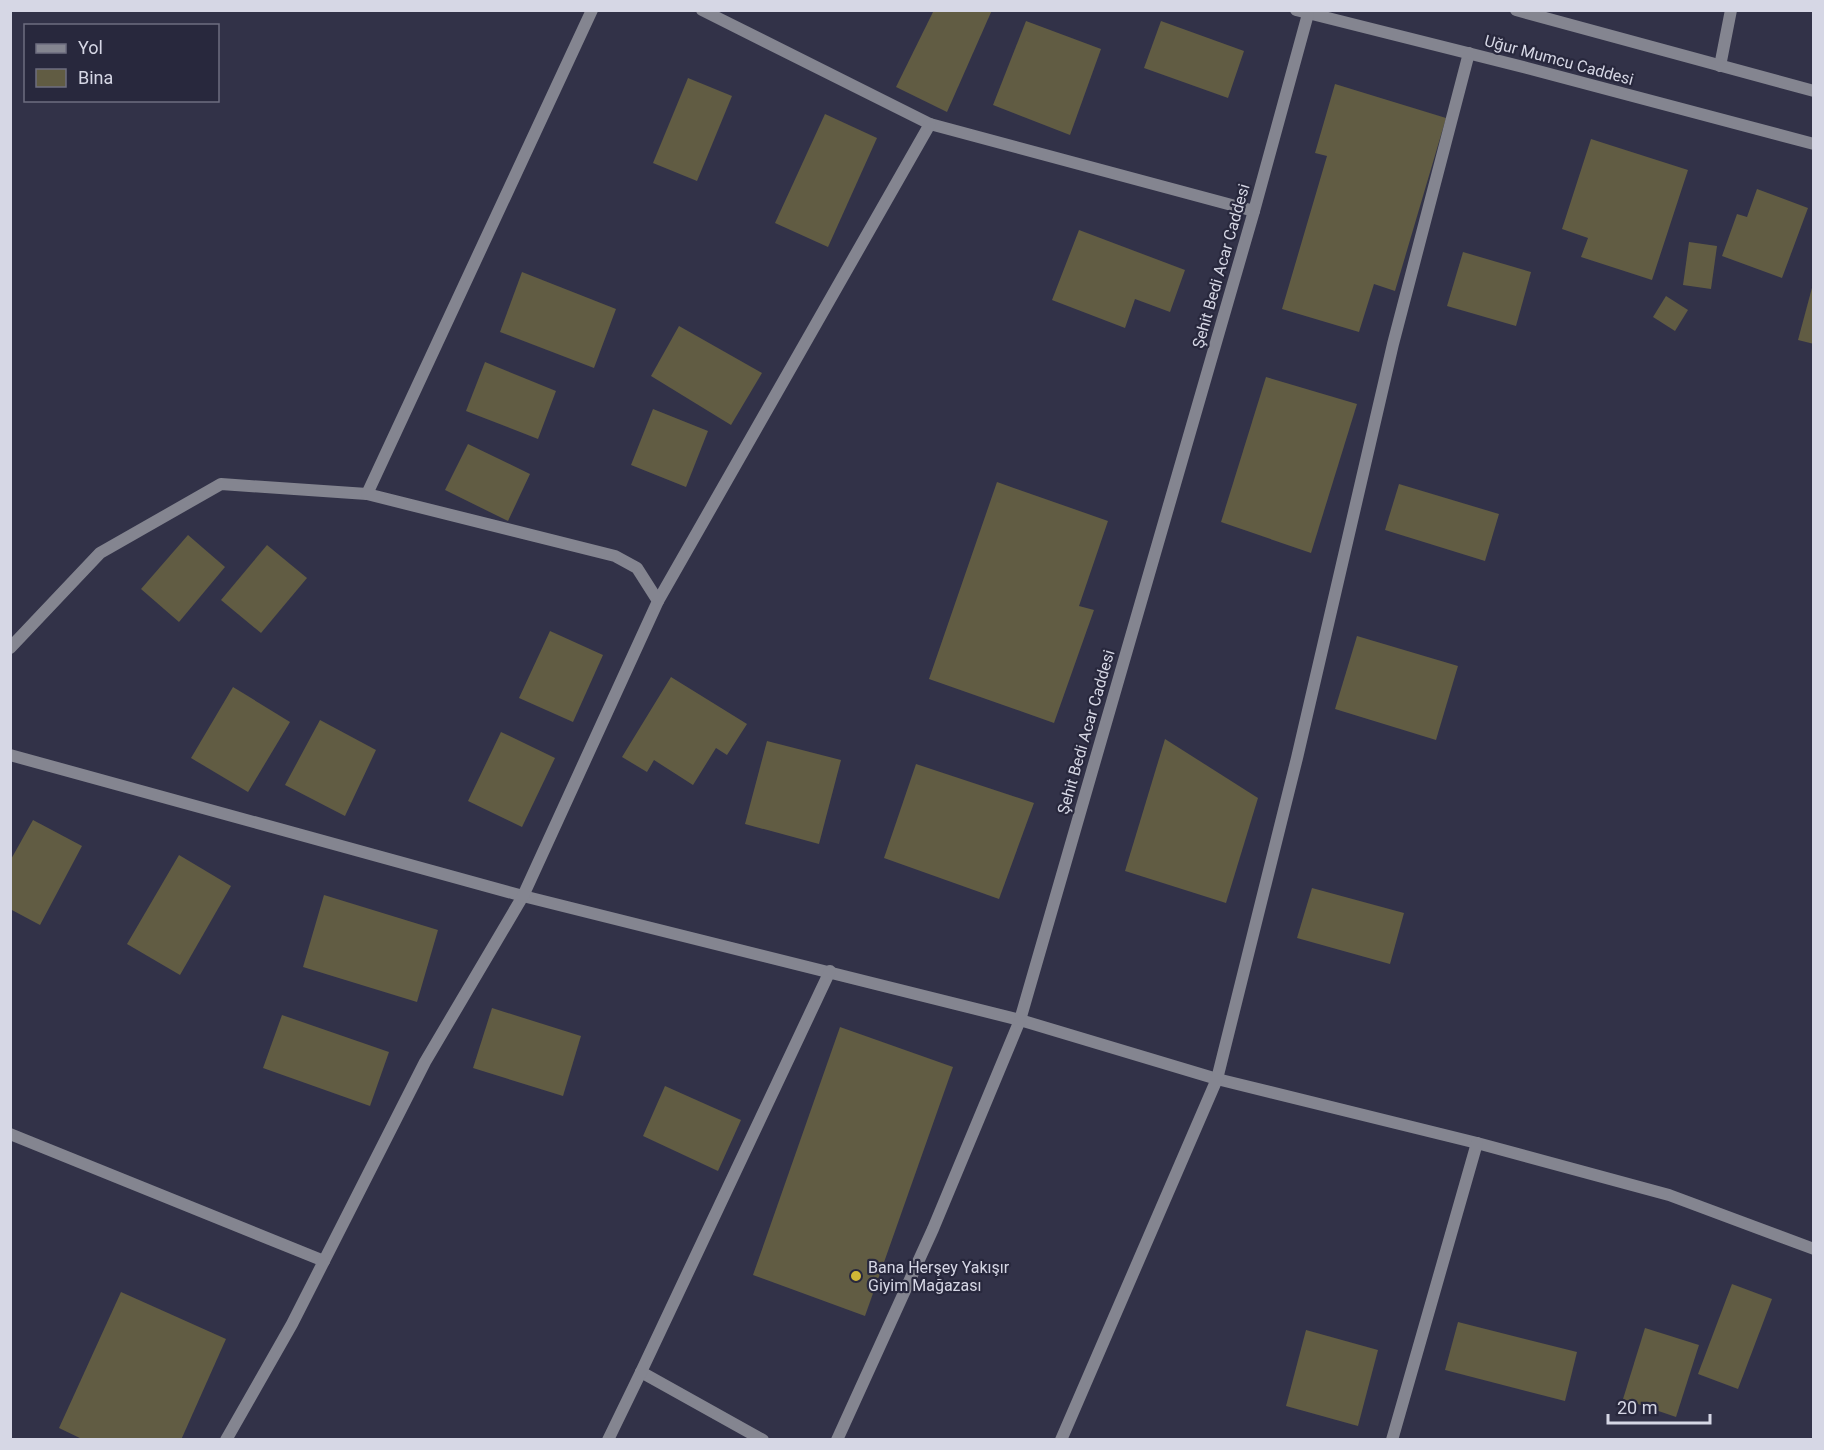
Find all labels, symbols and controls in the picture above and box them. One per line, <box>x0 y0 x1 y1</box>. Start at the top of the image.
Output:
legend <box>24 24 219 102</box>
street label: Uğur Mumcu Caddesi <box>1482 31 1636 89</box>
text: Yol <box>78 37 103 58</box>
text: Bina <box>78 67 113 88</box>
street label: Şehit Bedi Acar Caddesi <box>1188 182 1254 350</box>
street label: Şehit Bedi Acar Caddesi <box>1053 648 1119 816</box>
place label: Bana Herşey Yakışır Giyim Mağazası <box>868 1258 1010 1295</box>
marker: Bana Herşey Yakışır Giyim Mağazası <box>849 1269 863 1283</box>
scale bar <box>1608 1387 1710 1425</box>
text: 20 m <box>1617 1397 1657 1418</box>

